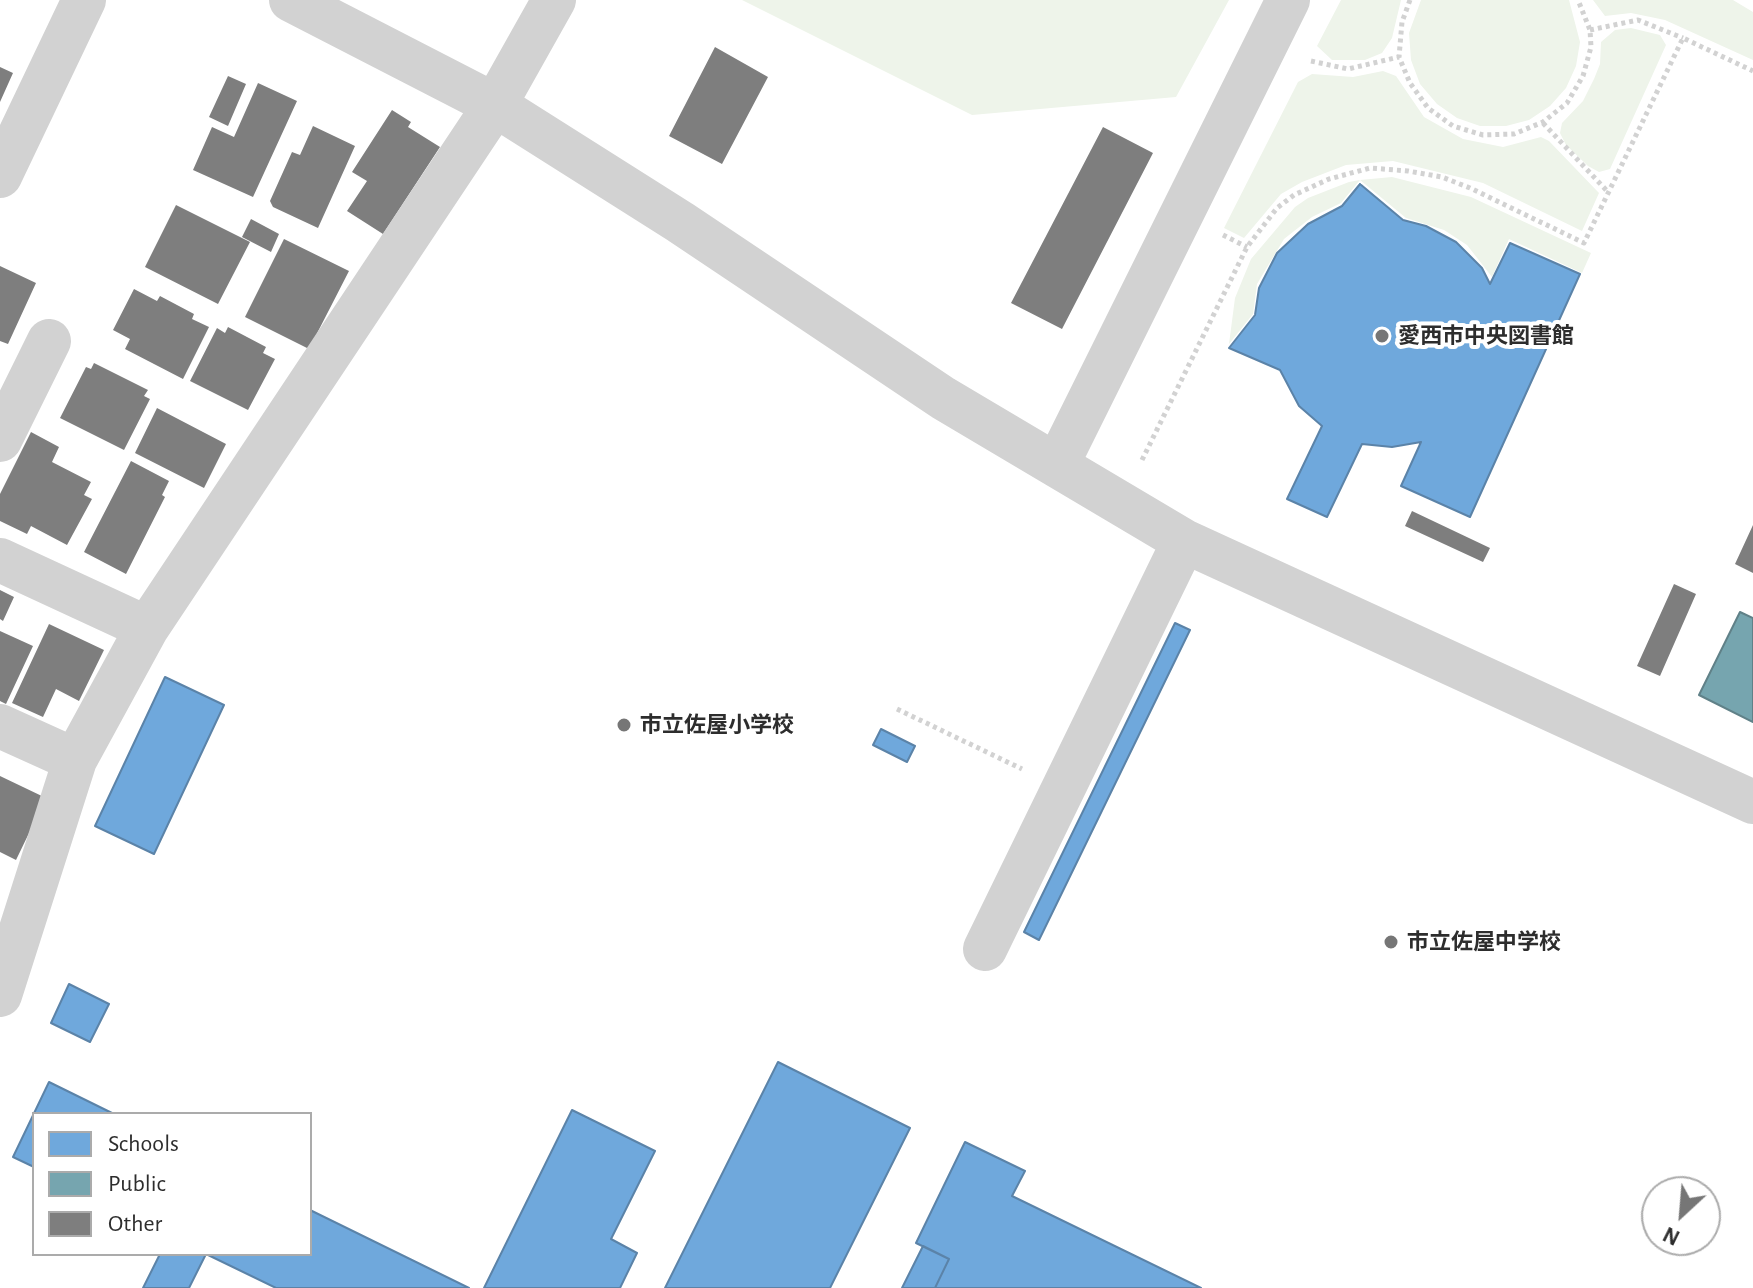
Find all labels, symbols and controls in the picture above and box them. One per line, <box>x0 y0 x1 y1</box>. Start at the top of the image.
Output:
place label: 愛西市中央図書館 <box>1398 323 1574 349</box>
marker: 愛西市中央図書館 <box>1373 327 1391 345</box>
place label: 市立佐屋小学校 <box>640 712 794 738</box>
marker: 市立佐屋小学校 <box>615 716 633 734</box>
place label: 市立佐屋中学校 <box>1407 929 1561 955</box>
marker: 市立佐屋中学校 <box>1382 933 1400 951</box>
legend <box>32 1112 312 1256</box>
text: Schools <box>108 1132 179 1156</box>
text: Public <box>108 1172 166 1196</box>
north arrow <box>1641 1176 1721 1256</box>
text: Other <box>108 1212 162 1236</box>
text: N <box>1660 1223 1683 1249</box>

